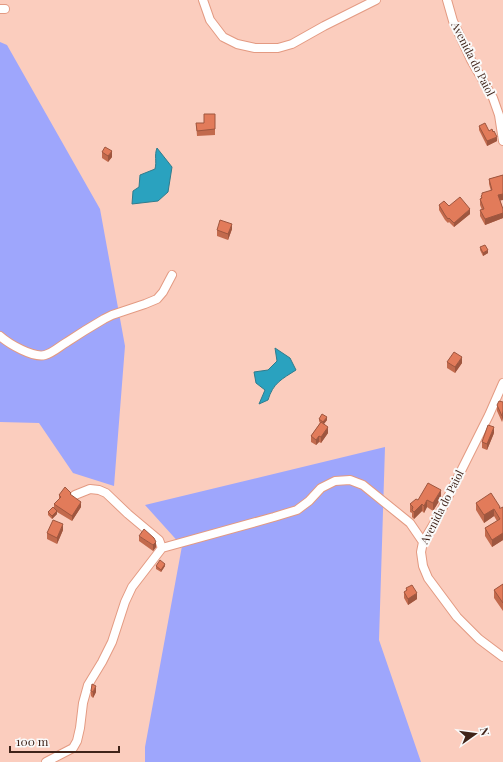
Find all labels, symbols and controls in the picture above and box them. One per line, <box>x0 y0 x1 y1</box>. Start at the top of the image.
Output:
street label: Avenida do Paiol <box>448 18 499 98</box>
street label: Avenida do Paiol <box>416 467 467 547</box>
north arrow <box>455 714 495 754</box>
text: N <box>477 726 493 737</box>
scale bar <box>10 728 119 754</box>
text: 100 m <box>16 733 49 749</box>

